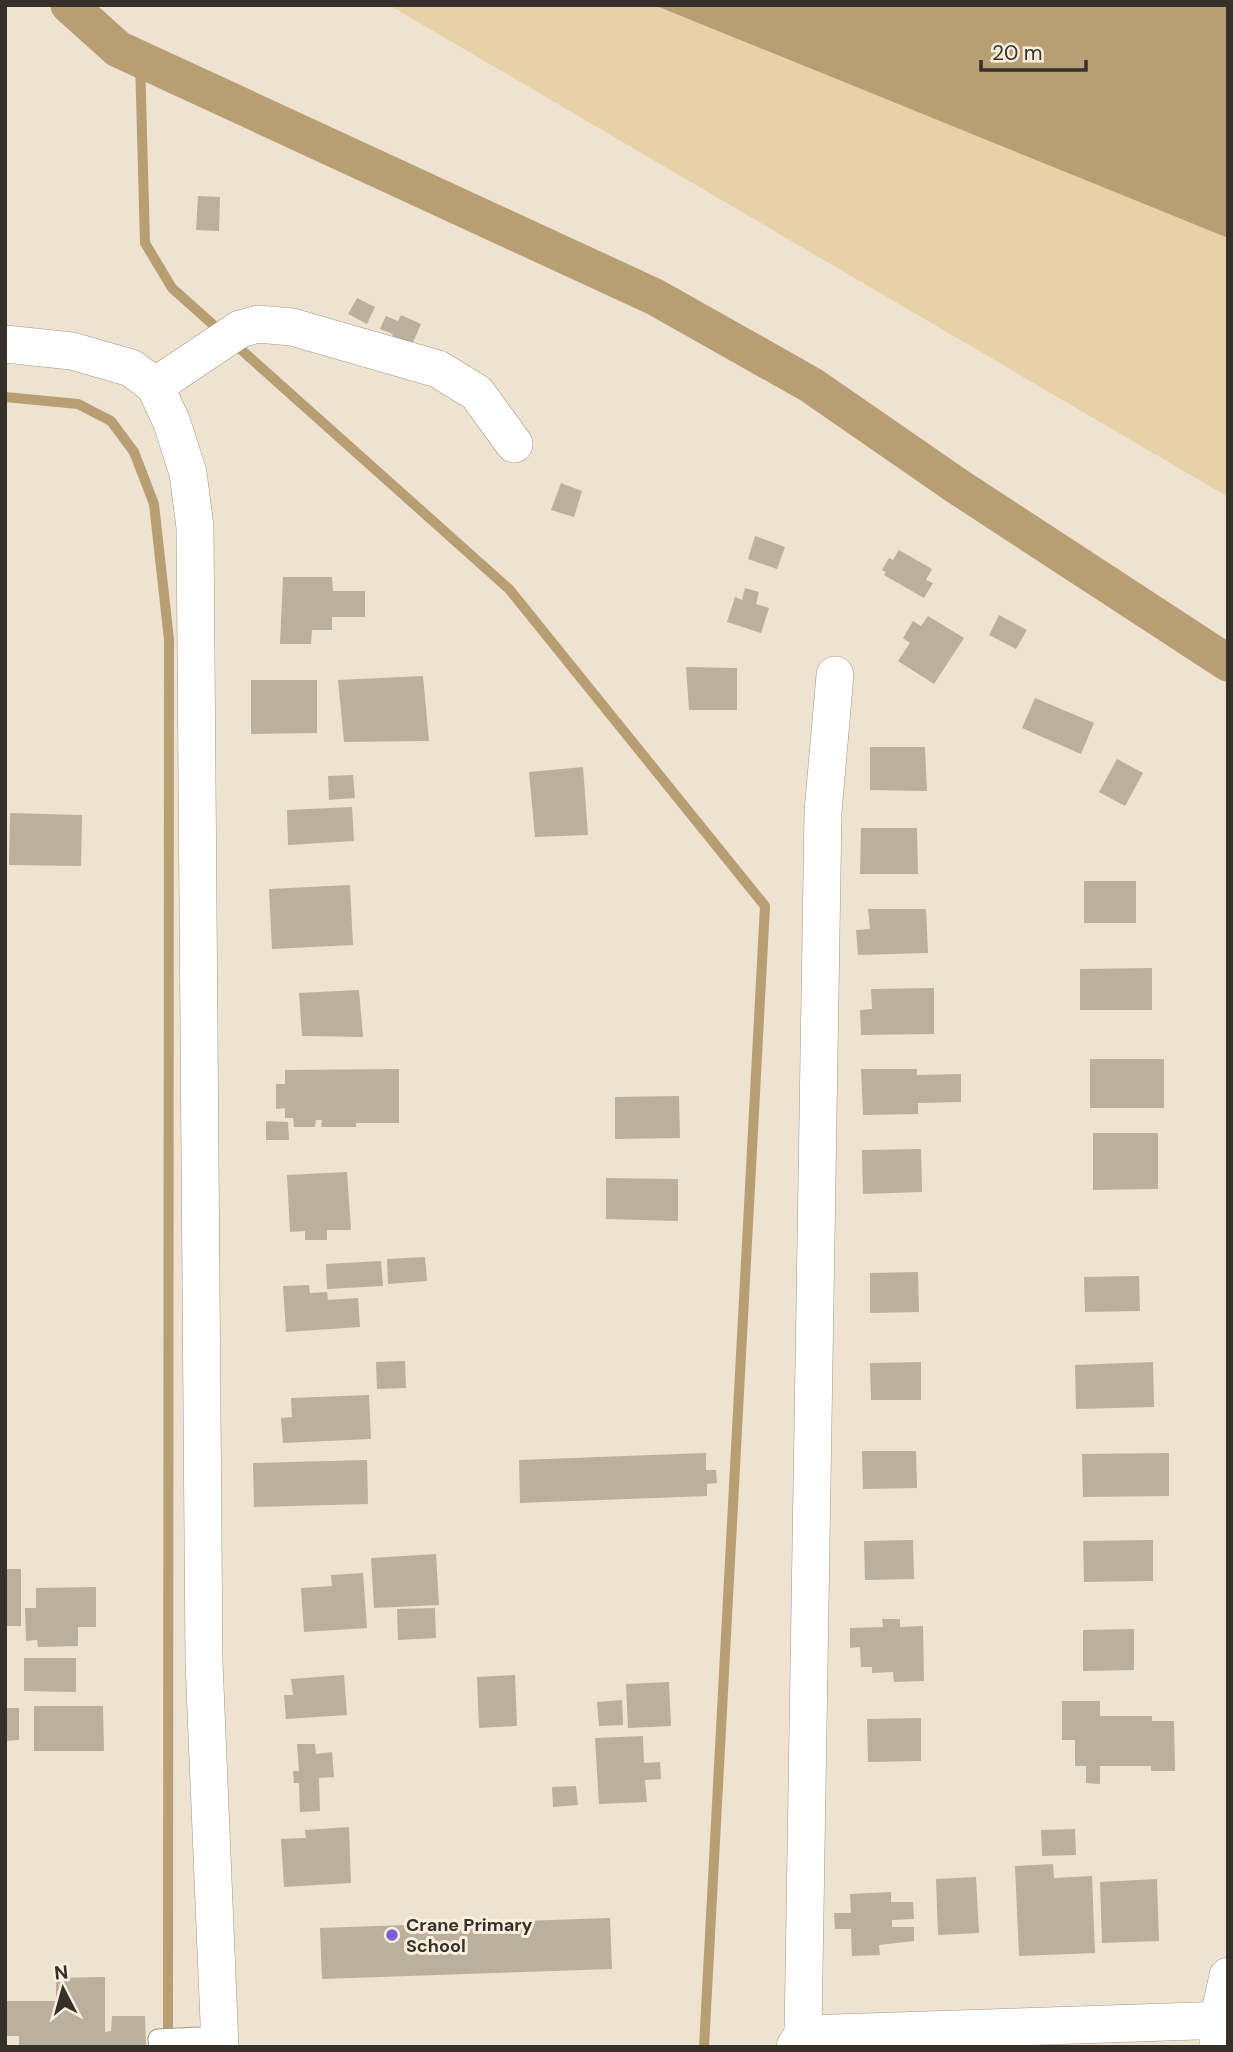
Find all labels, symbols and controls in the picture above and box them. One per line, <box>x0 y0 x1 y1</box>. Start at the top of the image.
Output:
scale bar <box>981 28 1086 72</box>
text: 20 m <box>992 39 1043 67</box>
place label: Crane Primary School <box>406 1913 533 1958</box>
marker: Crane Primary School <box>384 1927 400 1943</box>
north arrow <box>28 1954 98 2024</box>
text: N <box>53 1959 69 1986</box>

